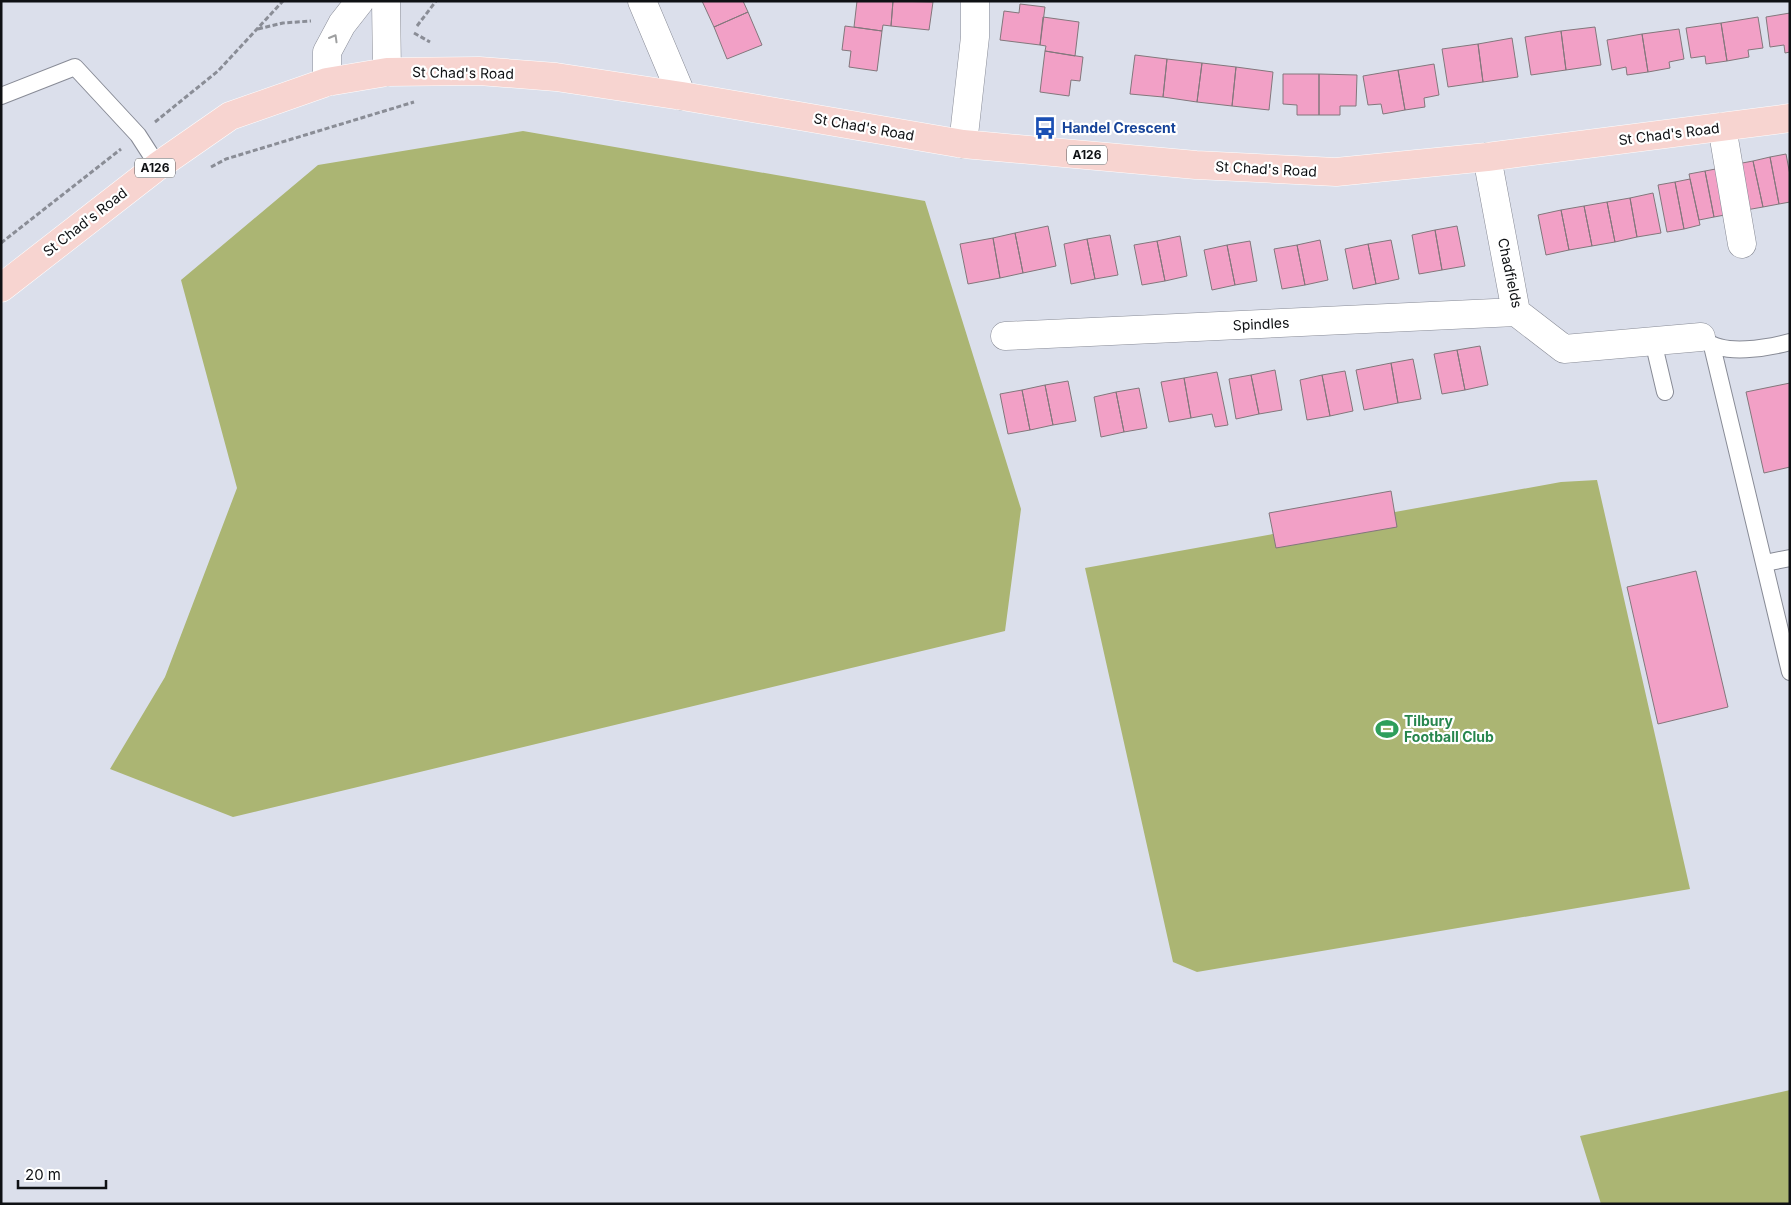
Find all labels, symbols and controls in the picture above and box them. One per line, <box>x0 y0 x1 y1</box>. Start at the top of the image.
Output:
one-way arrow <box>328 35 338 44</box>
street label: St Chad's Road <box>412 63 514 82</box>
street label: St Chad's Road <box>813 109 916 144</box>
bus stop icon: Handel Crescent <box>1032 115 1058 141</box>
place label: Handel Crescent <box>1062 119 1176 136</box>
street label: St Chad's Road <box>1617 119 1720 148</box>
road number: A126 <box>1067 146 1107 164</box>
street label: St Chad's Road <box>1215 157 1317 180</box>
road number: A126 <box>135 158 175 178</box>
street label: St Chad's Road <box>39 184 130 260</box>
street label: Chadfields <box>1495 236 1526 309</box>
street label: Spindles <box>1232 314 1290 333</box>
place label: Tilbury Football Club <box>1404 712 1494 745</box>
sports icon: Tilbury Football Club <box>1374 716 1400 742</box>
scale bar <box>18 1158 105 1190</box>
text: 20 m <box>25 1165 61 1184</box>

